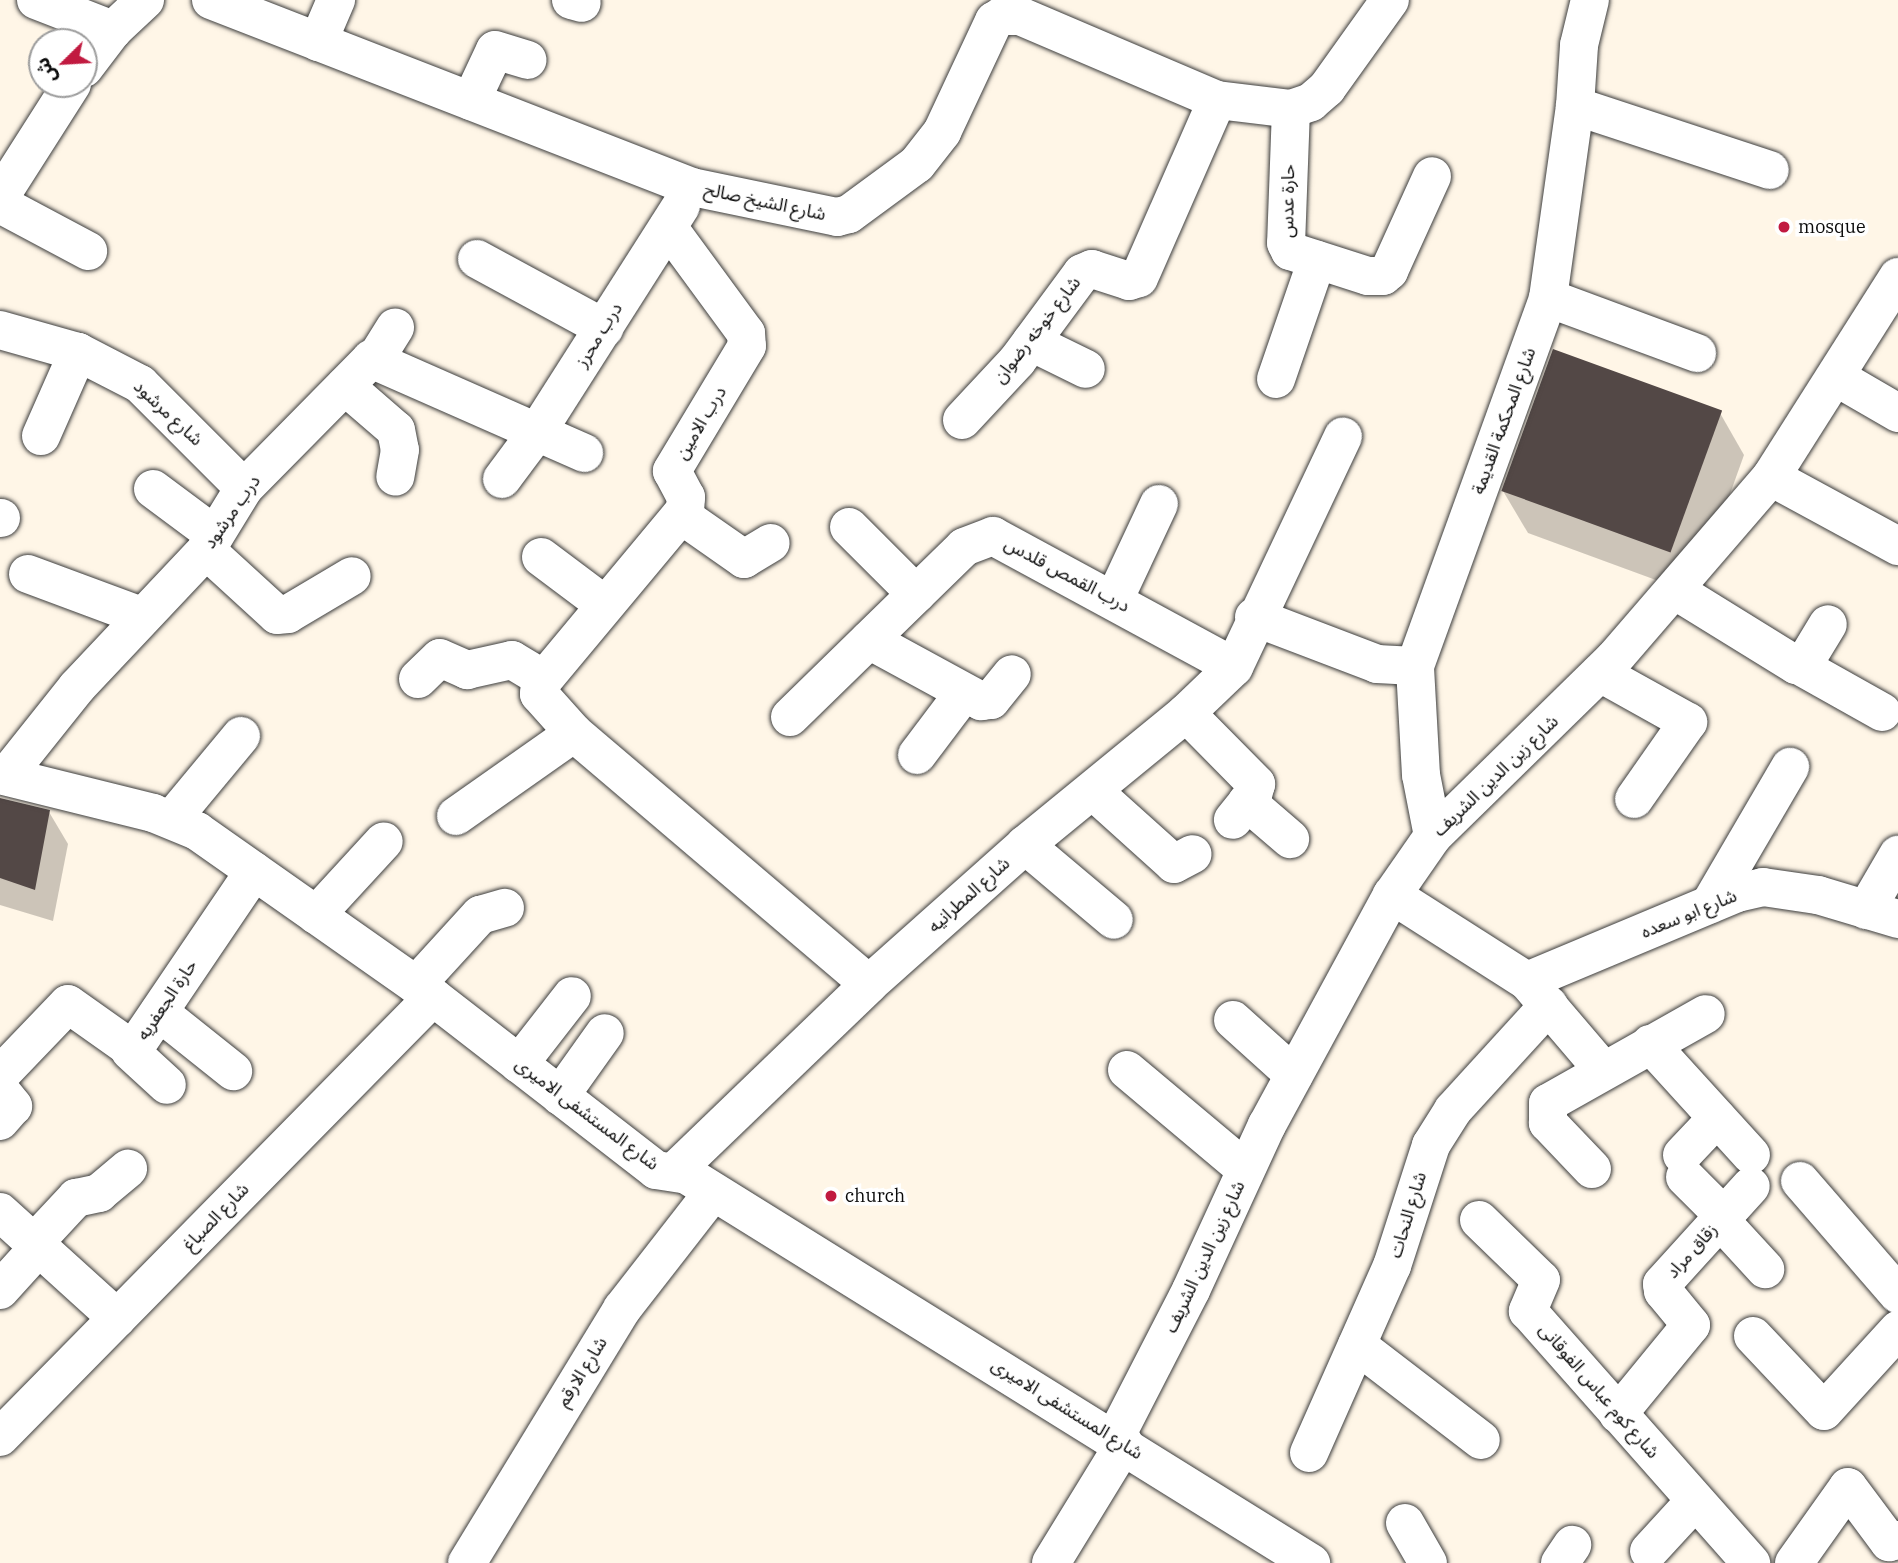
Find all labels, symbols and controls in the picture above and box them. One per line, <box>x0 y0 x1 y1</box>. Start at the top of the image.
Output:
north arrow <box>28 28 98 98</box>
text: ش <box>29 54 62 87</box>
street label: حارة عدس <box>1277 164 1299 238</box>
street label: شارع الشيخ صالح <box>702 179 828 225</box>
place label: mosque <box>1798 216 1866 238</box>
marker: mosque <box>1776 219 1792 235</box>
street label: شارع خوخه رضوان <box>989 272 1085 388</box>
street label: درب محرز <box>571 299 627 371</box>
street label: شارع المحكمة القديمة <box>1467 345 1541 497</box>
street label: شارع مرشود <box>129 376 207 450</box>
street label: درب الامين <box>671 383 731 463</box>
street label: درب مرشود <box>199 471 265 553</box>
street label: درب القمص قلدس <box>1001 533 1133 617</box>
street label: شارع زين الدين الشريف <box>1429 711 1563 841</box>
street label: شارع المطرانيه <box>924 853 1014 937</box>
street label: شارع ابو سعده <box>1638 885 1740 943</box>
street label: حارة الجعفريه <box>132 956 202 1044</box>
street label: شارع المستشفى الاميرى <box>511 1053 663 1175</box>
street label: شارع النحات <box>1385 1169 1431 1261</box>
street label: شارع زين الدين الشريف <box>1160 1178 1250 1336</box>
street label: شارع الصباغ <box>178 1179 254 1255</box>
place label: church <box>845 1185 905 1207</box>
marker: church <box>823 1188 839 1204</box>
street label: زقاق مراد <box>1662 1219 1722 1283</box>
street label: شارع كوم عباس الفوقانى <box>1534 1319 1664 1463</box>
street label: شارع الارقم <box>552 1333 612 1411</box>
street label: شارع المستشفى الاميرى <box>987 1354 1147 1464</box>

